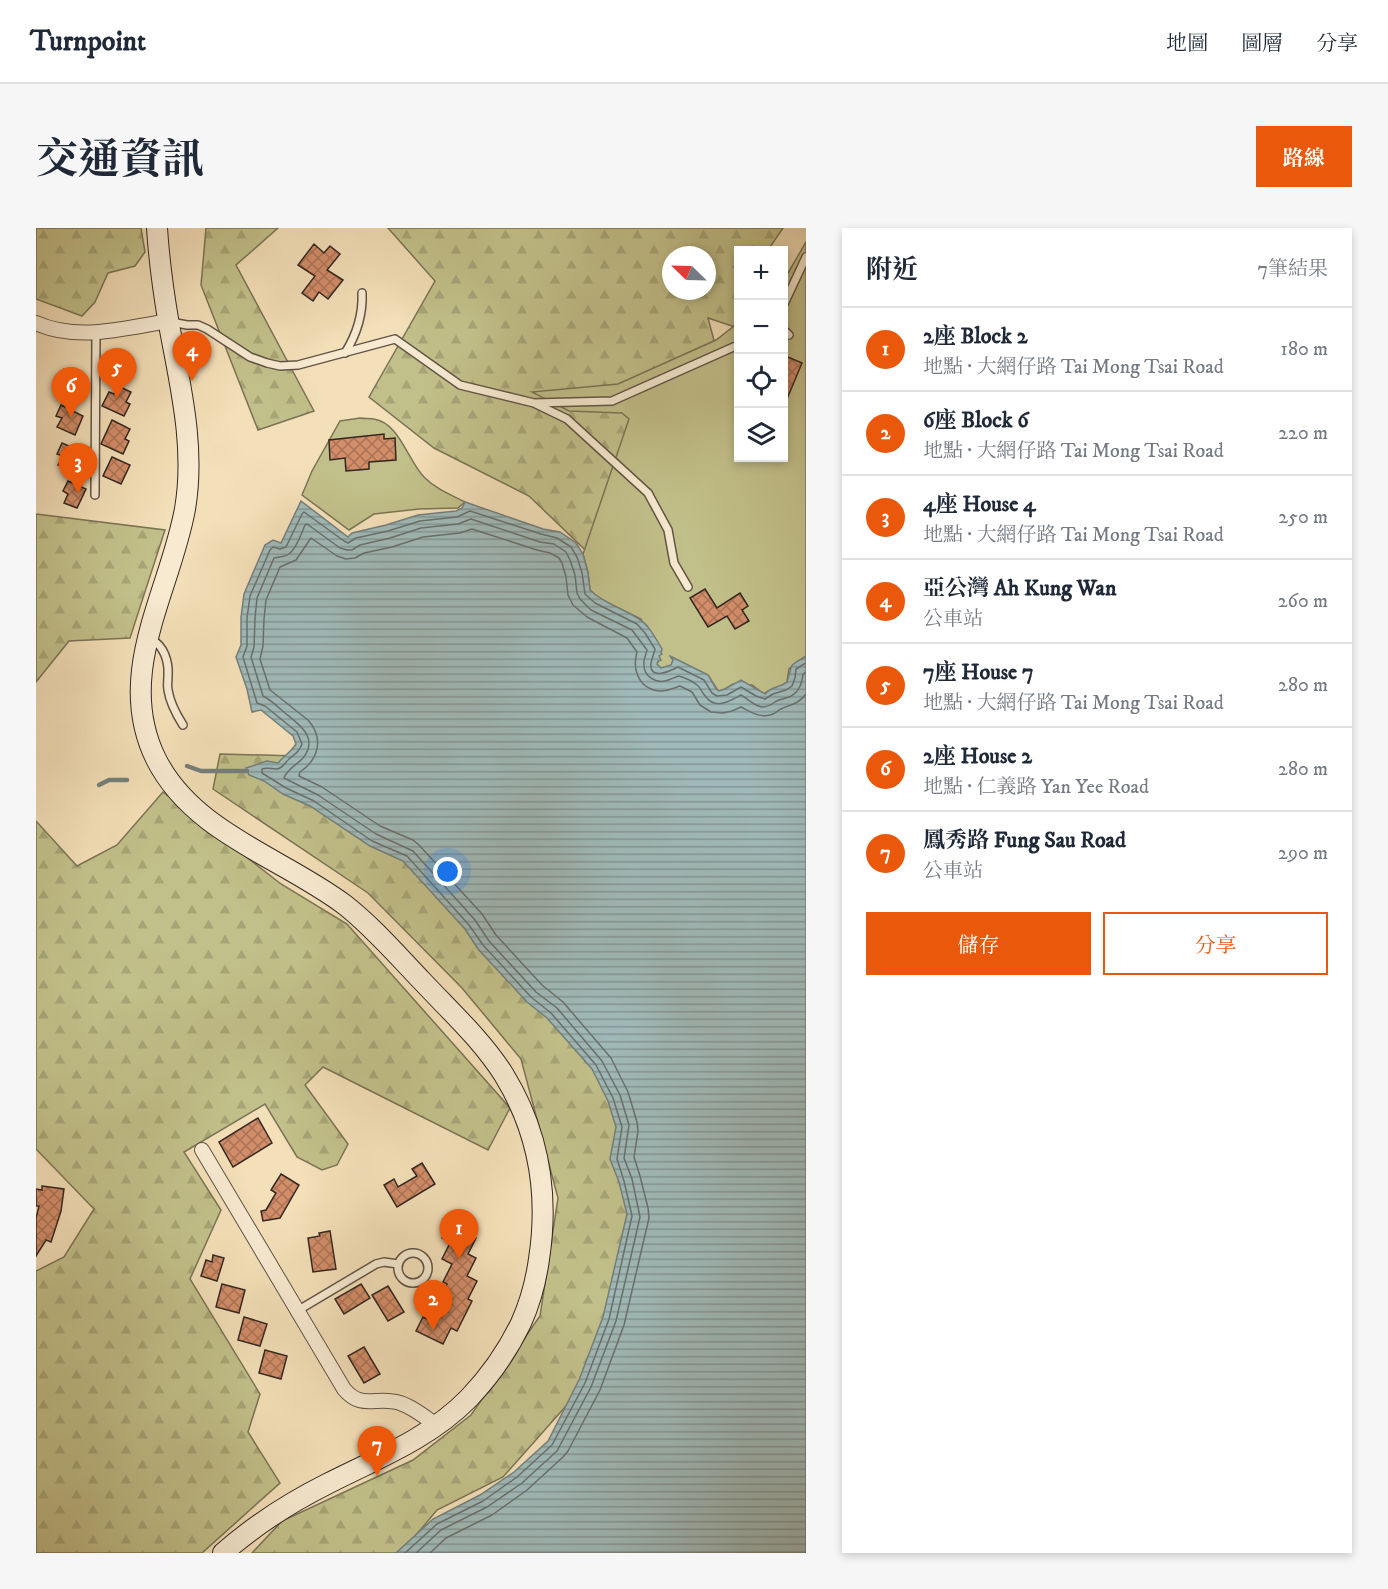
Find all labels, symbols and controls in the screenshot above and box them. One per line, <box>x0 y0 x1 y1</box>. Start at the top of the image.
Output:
text: Turnpoint <box>30 24 146 59</box>
text: 地圖 <box>1166 31 1208 57</box>
text: 圖層 <box>1241 31 1283 57</box>
text: 分享 <box>1316 31 1358 57</box>
button: 路線 <box>1256 126 1352 187</box>
text: 交通資訊 <box>36 135 204 187</box>
north arrow <box>662 246 716 300</box>
map controls <box>734 246 788 462</box>
button: + <box>734 246 788 300</box>
text: 附近 <box>866 254 918 287</box>
text: 7筆結果 <box>1257 257 1328 282</box>
button: − <box>734 300 788 354</box>
text: 2座 Block 2 <box>923 323 1027 350</box>
pin: 4 <box>172 332 212 381</box>
text: 1 <box>882 337 889 362</box>
text: 180 m <box>1281 337 1328 362</box>
pin: 5 <box>98 348 136 398</box>
button: locate <box>734 354 788 408</box>
text: 地點 · 大網仔路 Tai Mong Tsai Road <box>923 355 1224 380</box>
pin: 6 <box>51 368 90 417</box>
text: 6座 Block 6 <box>923 407 1029 434</box>
button: layers <box>734 408 788 462</box>
text: 2 <box>881 421 890 446</box>
text: 220 m <box>1278 421 1328 446</box>
text: 地點 · 大網仔路 Tai Mong Tsai Road <box>923 439 1224 464</box>
pin: 3 <box>58 444 98 493</box>
text: 4座 House 4 <box>923 491 1036 518</box>
text: 3 <box>882 505 889 530</box>
text: 250 m <box>1278 505 1328 530</box>
text: 地點 · 大網仔路 Tai Mong Tsai Road <box>923 523 1224 548</box>
text: 亞公灣 Ah Kung Wan <box>923 575 1116 602</box>
text: 4 <box>880 589 891 614</box>
text: 260 m <box>1278 589 1328 614</box>
text: 公車站 <box>923 607 983 632</box>
text: 7座 House 7 <box>923 659 1034 686</box>
text: 5 <box>881 673 890 698</box>
text: 280 m <box>1278 673 1328 698</box>
text: 地點 · 大網仔路 Tai Mong Tsai Road <box>923 691 1224 716</box>
text: 2座 House 2 <box>923 743 1032 770</box>
text: 6 <box>880 757 891 782</box>
text: 280 m <box>1278 757 1328 782</box>
text: 地點 · 仁義路 Yan Yee Road <box>923 775 1149 800</box>
text: 鳳秀路 Fung Sau Road <box>923 827 1126 854</box>
text: 7 <box>880 841 891 866</box>
text: 290 m <box>1278 841 1328 866</box>
your location <box>433 857 462 886</box>
text: 公車站 <box>923 859 983 884</box>
button: 儲存 <box>866 912 1091 975</box>
button: 分享 <box>1103 912 1328 975</box>
pin: 1 <box>440 1210 478 1259</box>
pin: 2 <box>414 1280 452 1330</box>
pin: 7 <box>358 1426 396 1476</box>

